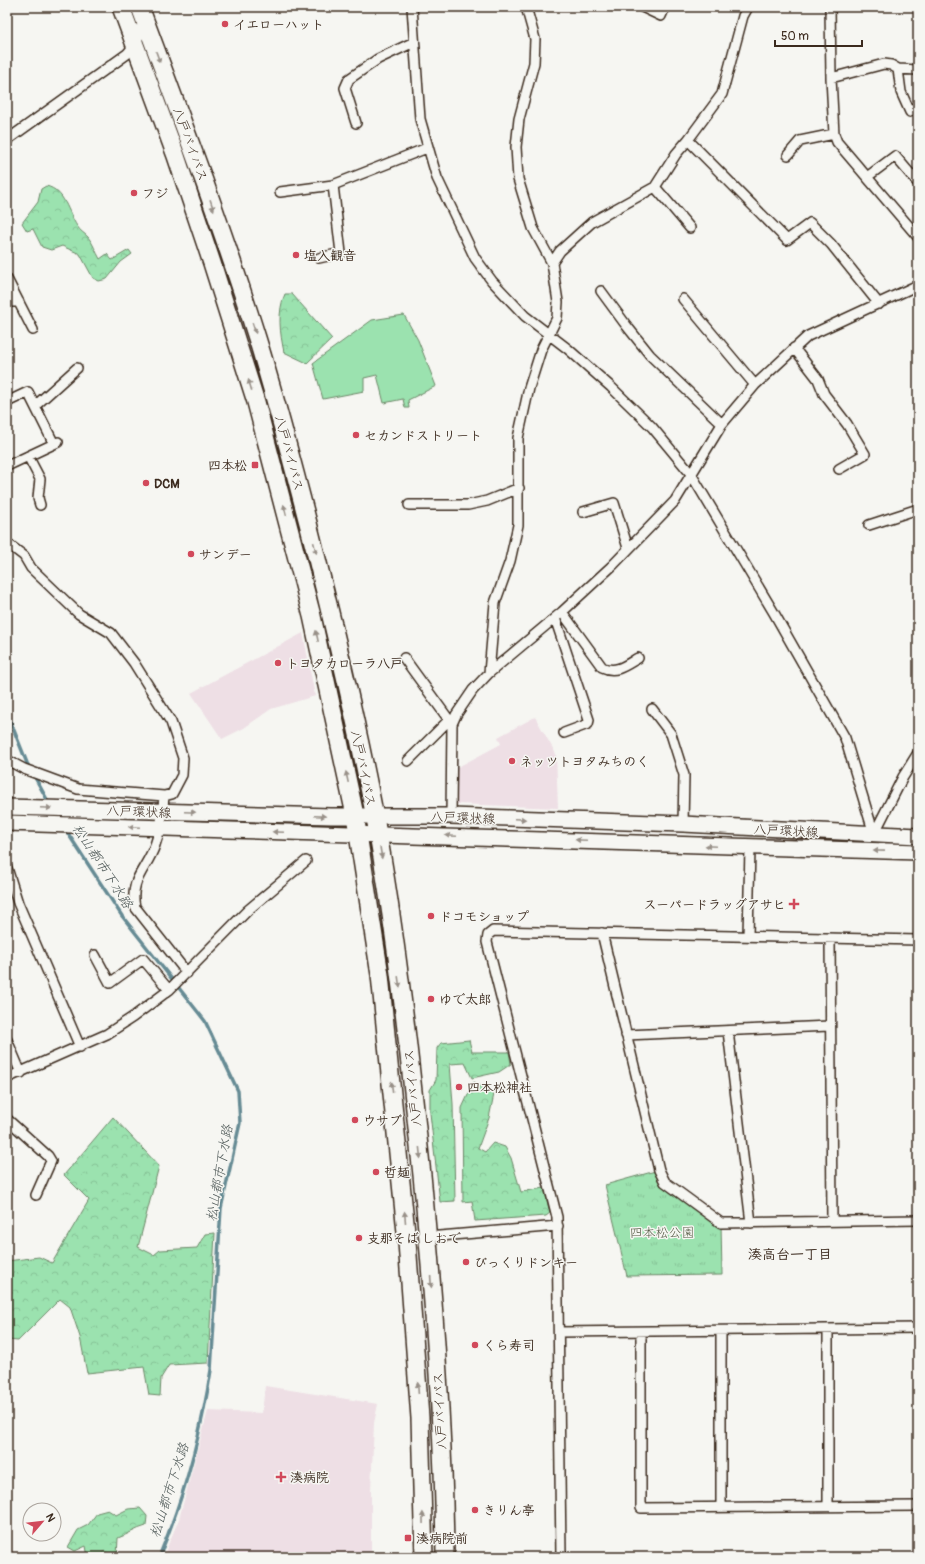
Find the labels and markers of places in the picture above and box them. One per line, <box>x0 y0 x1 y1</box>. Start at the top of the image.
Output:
place label: イエローハット <box>233 17 324 33</box>
marker: イエローハット <box>220 19 230 29</box>
place label: フジ <box>142 186 168 202</box>
marker: フジ <box>129 188 139 198</box>
place label: 塩入観音 <box>304 248 356 264</box>
marker: 塩入観音 <box>291 250 301 260</box>
place label: セカンドストリート <box>364 428 482 444</box>
marker: セカンドストリート <box>351 430 361 440</box>
place label: 四本松 <box>208 458 247 474</box>
marker: 四本松 <box>250 460 260 470</box>
place label: DCM <box>154 476 180 492</box>
marker: DCM <box>141 478 151 488</box>
place label: サンデー <box>199 547 252 563</box>
marker: サンデー <box>186 549 196 559</box>
place label: トヨタカローラ八戸 <box>286 656 403 672</box>
marker: トヨタカローラ八戸 <box>273 658 283 668</box>
place label: ネッツトヨタみちのく <box>520 754 649 770</box>
marker: ネッツトヨタみちのく <box>507 756 517 766</box>
place label: スーパードラッグアサヒ <box>644 897 786 913</box>
marker: スーパードラッグアサヒ <box>789 899 799 909</box>
place label: ドコモショップ <box>439 909 529 925</box>
marker: ドコモショップ <box>426 911 436 921</box>
place label: ゆで太郎 <box>439 992 491 1008</box>
marker: ゆで太郎 <box>426 994 436 1004</box>
place label: 四本松神社 <box>467 1080 532 1096</box>
marker: 四本松神社 <box>454 1082 464 1092</box>
place label: ウサブ <box>363 1113 402 1129</box>
marker: ウサブ <box>350 1115 360 1125</box>
place label: 哲麺 <box>384 1165 410 1181</box>
marker: 哲麺 <box>371 1167 381 1177</box>
place label: 支那そば しおで <box>367 1231 461 1247</box>
marker: 支那そば しおで <box>354 1233 364 1243</box>
place label: びっくりドンキー <box>474 1255 578 1271</box>
marker: びっくりドンキー <box>461 1257 471 1267</box>
place label: くら寿司 <box>483 1338 535 1354</box>
marker: くら寿司 <box>470 1340 480 1350</box>
place label: 湊病院 <box>290 1470 329 1486</box>
marker: 湊病院 <box>275 1471 287 1483</box>
place label: きりん亭 <box>483 1503 535 1519</box>
marker: きりん亭 <box>470 1505 480 1515</box>
place label: 湊病院前 <box>416 1531 468 1547</box>
marker: 湊病院前 <box>403 1533 413 1543</box>

